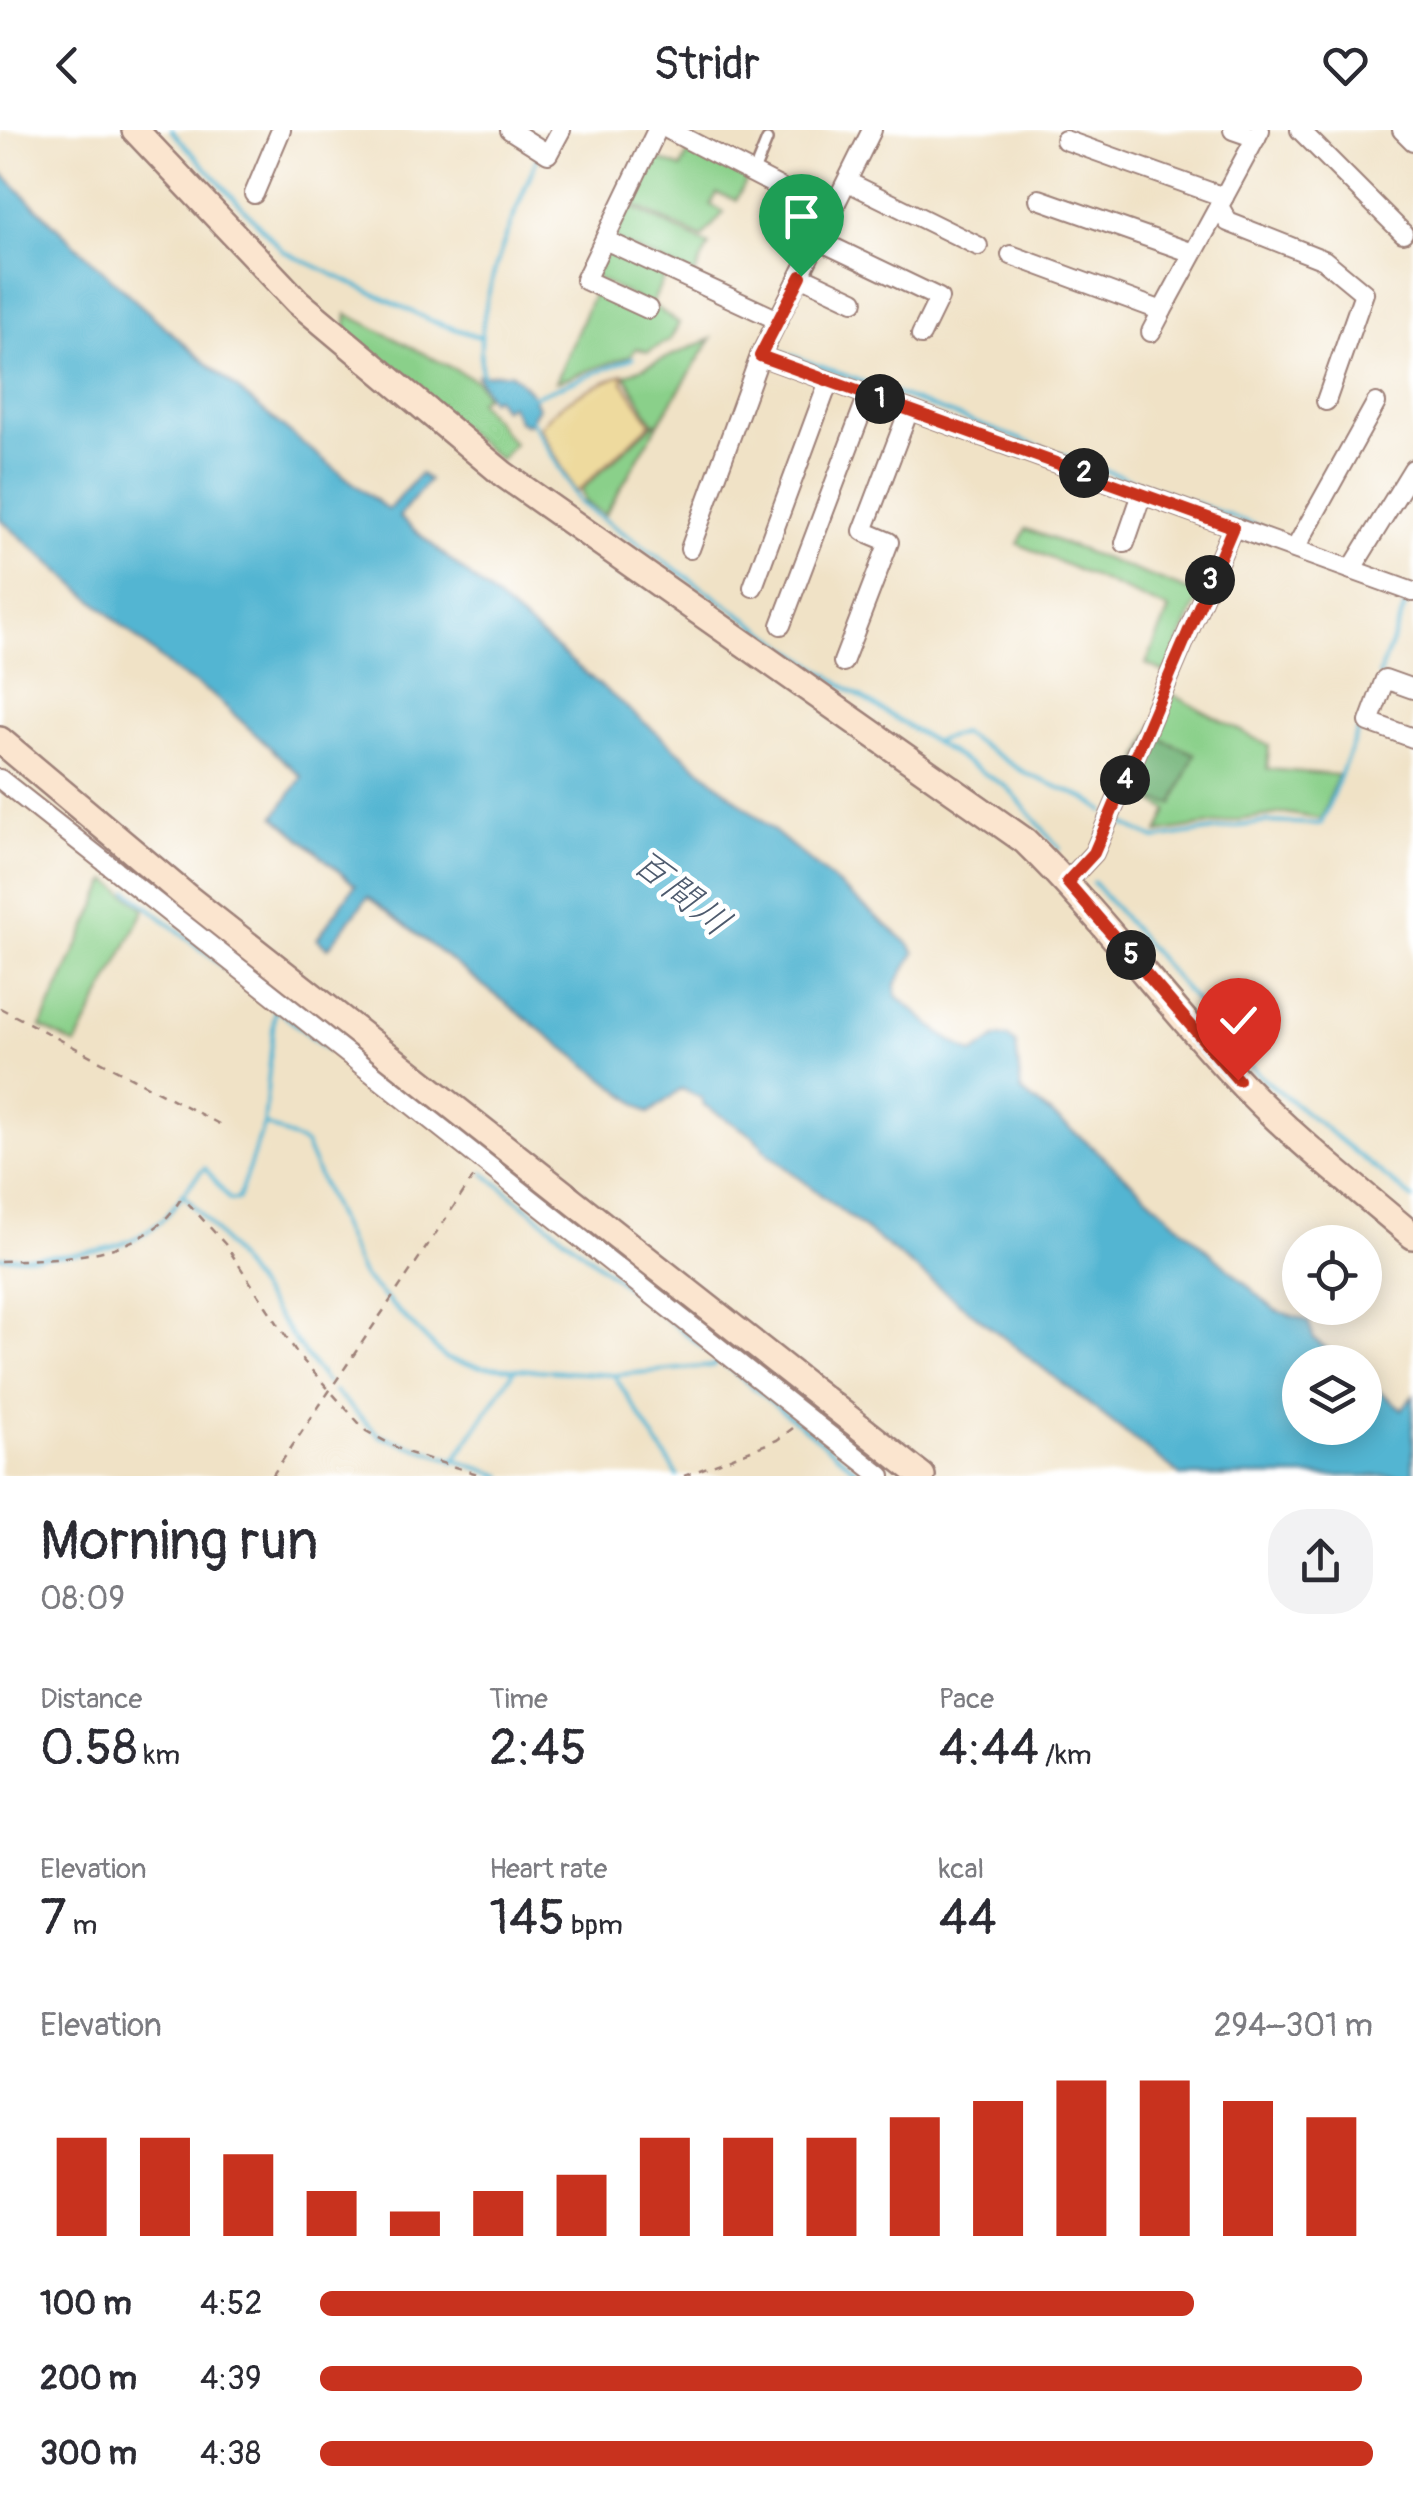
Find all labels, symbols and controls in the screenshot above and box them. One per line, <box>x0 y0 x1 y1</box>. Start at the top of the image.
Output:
text: Stridr <box>653 37 760 93</box>
icon: back <box>40 38 95 93</box>
icon: heart <box>1318 38 1373 93</box>
pin <box>759 174 844 277</box>
icon: arrive <box>774 189 829 244</box>
pin: 1 <box>855 374 905 424</box>
text: 1 <box>875 381 885 416</box>
pin: 2 <box>1059 448 1109 498</box>
text: 2 <box>1076 455 1092 490</box>
pin: 3 <box>1185 555 1235 605</box>
text: 3 <box>1202 562 1218 597</box>
pin: 4 <box>1100 755 1150 805</box>
text: 4 <box>1117 762 1133 797</box>
water label: 百間川 <box>622 838 741 947</box>
pin: 5 <box>1106 930 1156 980</box>
text: 5 <box>1123 937 1139 972</box>
pin <box>1196 978 1281 1081</box>
icon: check <box>1211 993 1266 1048</box>
map controls <box>1282 1225 1382 1445</box>
button: locate <box>1282 1225 1382 1325</box>
button: layers <box>1282 1345 1382 1445</box>
text: Morning run <box>40 1507 318 1576</box>
button: share <box>1268 1509 1373 1614</box>
text: 08:09 <box>40 1579 125 1619</box>
text: Distance <box>40 1682 142 1717</box>
text: Time <box>489 1682 548 1717</box>
text: Pace <box>939 1682 994 1717</box>
text: 0.58 <box>40 1717 137 1780</box>
text: 2:45 <box>489 1717 587 1780</box>
text: 4:44 <box>939 1717 1039 1780</box>
text: km <box>137 1738 180 1773</box>
text: /km <box>1039 1738 1092 1773</box>
text: Elevation <box>40 1852 147 1887</box>
text: Heart rate <box>489 1852 607 1887</box>
text: kcal <box>939 1852 984 1887</box>
text: 7 <box>40 1887 66 1950</box>
text: 145 <box>489 1887 565 1950</box>
text: 44 <box>939 1887 997 1950</box>
text: m <box>66 1908 97 1943</box>
text: bpm <box>565 1908 623 1943</box>
text: Elevation <box>40 2006 162 2046</box>
text: 294–301 m <box>1214 2006 1373 2046</box>
text: 100 m <box>40 2284 132 2324</box>
text: 4:52 <box>200 2284 262 2324</box>
text: 200 m <box>40 2359 137 2399</box>
text: 4:39 <box>200 2359 261 2399</box>
text: 300 m <box>40 2434 137 2474</box>
text: 4:38 <box>200 2434 261 2474</box>

